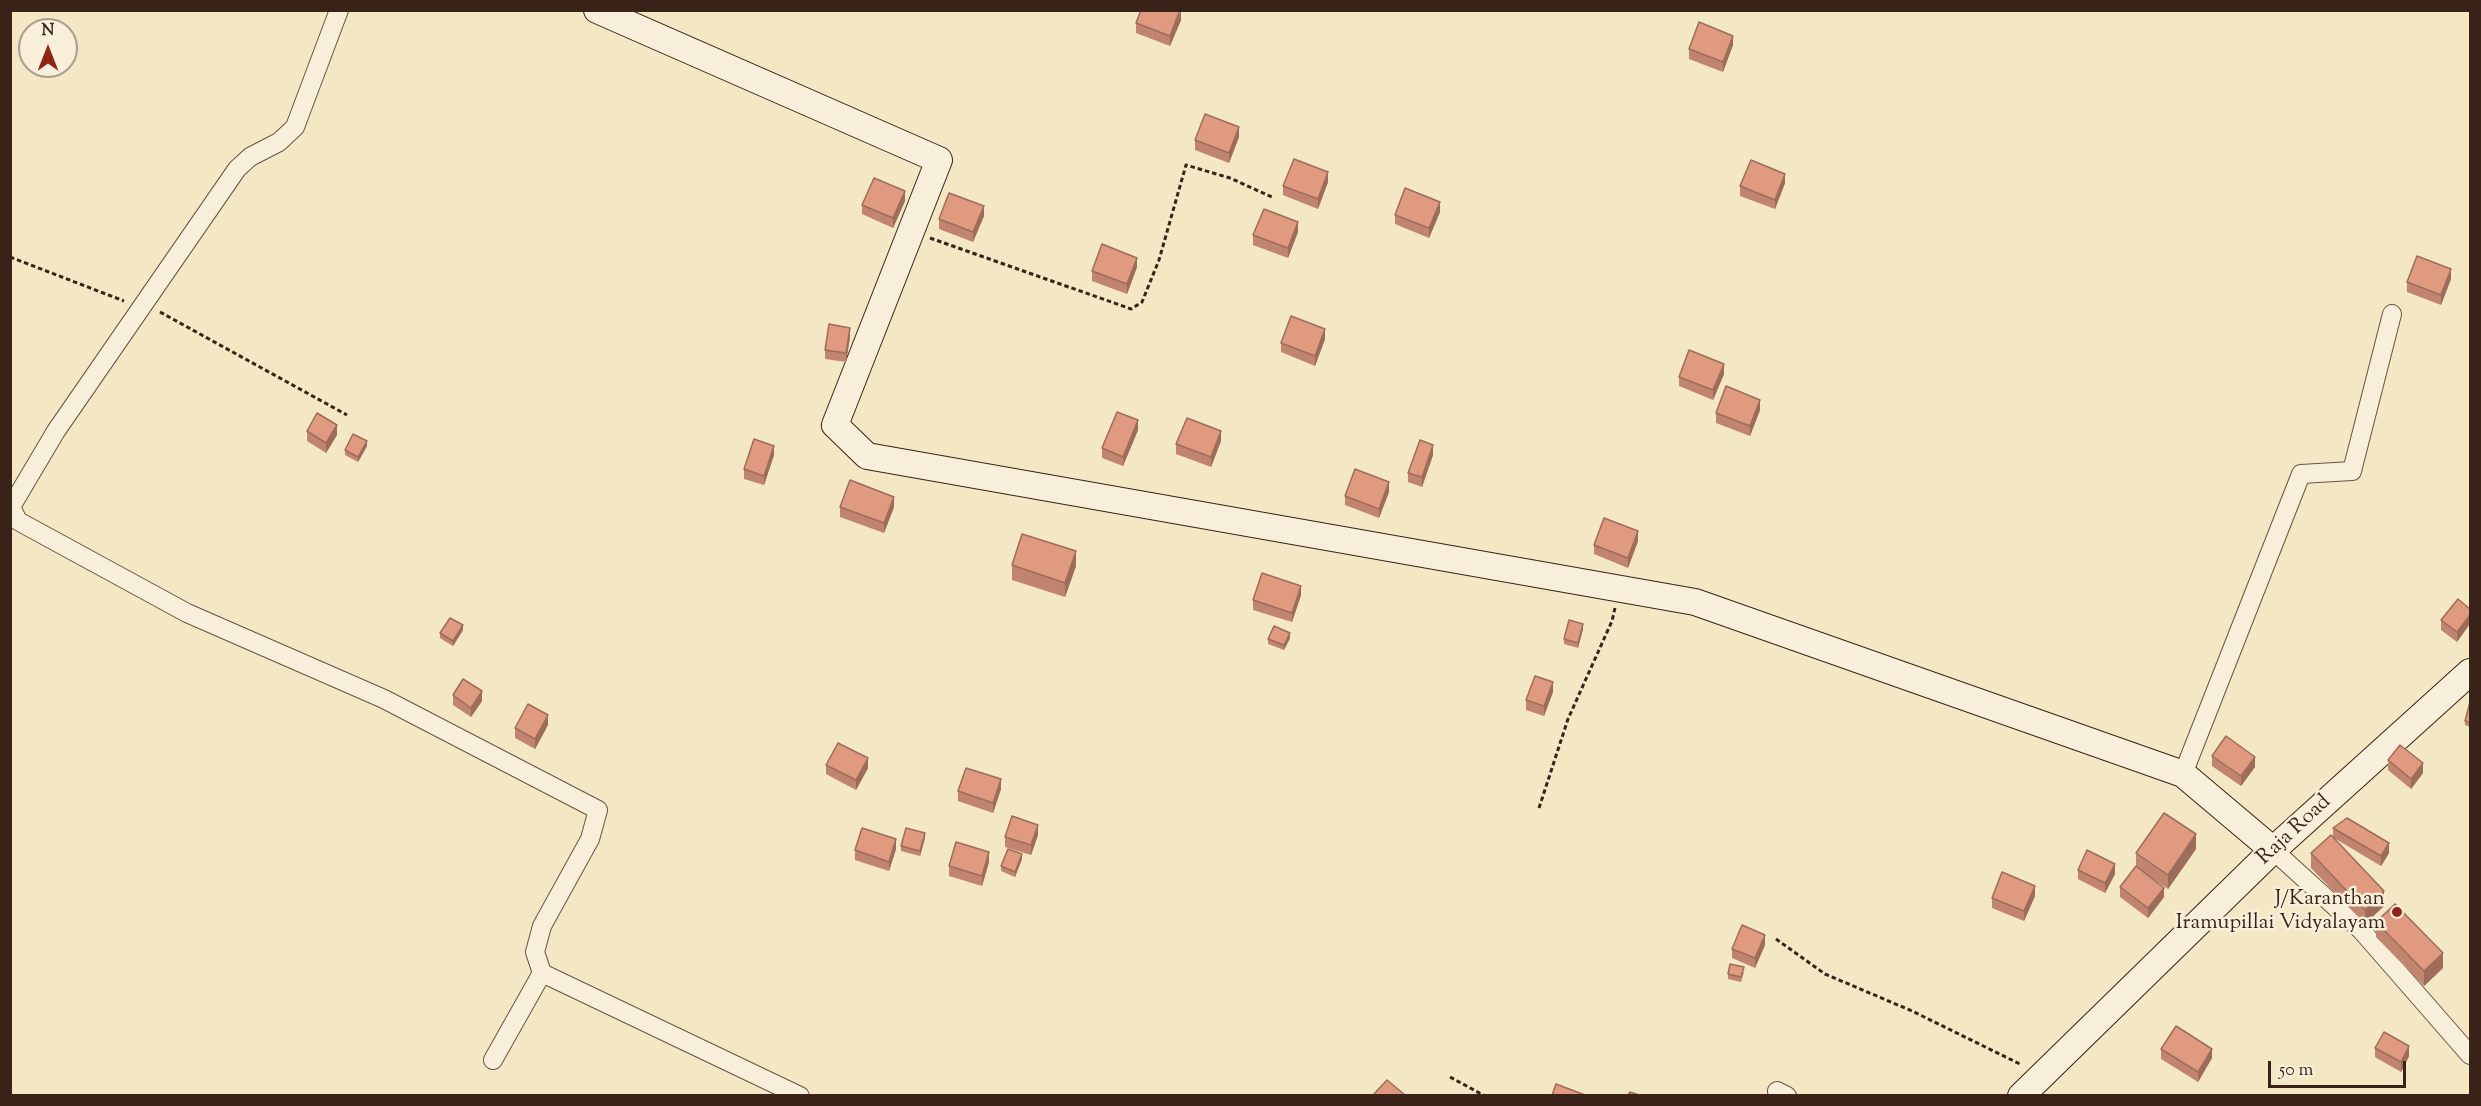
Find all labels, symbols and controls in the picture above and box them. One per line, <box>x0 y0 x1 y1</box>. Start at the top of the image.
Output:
north arrow <box>18 18 78 78</box>
text: N <box>42 20 54 43</box>
street label: Raja Road <box>2253 791 2337 871</box>
place label: J/Karanthan Iramupillai Vidyalayam <box>2176 887 2385 937</box>
marker: J/Karanthan Iramupillai Vidyalayam <box>2390 905 2404 919</box>
scale bar <box>2271 1049 2409 1087</box>
text: 50 m <box>2279 1058 2313 1084</box>

